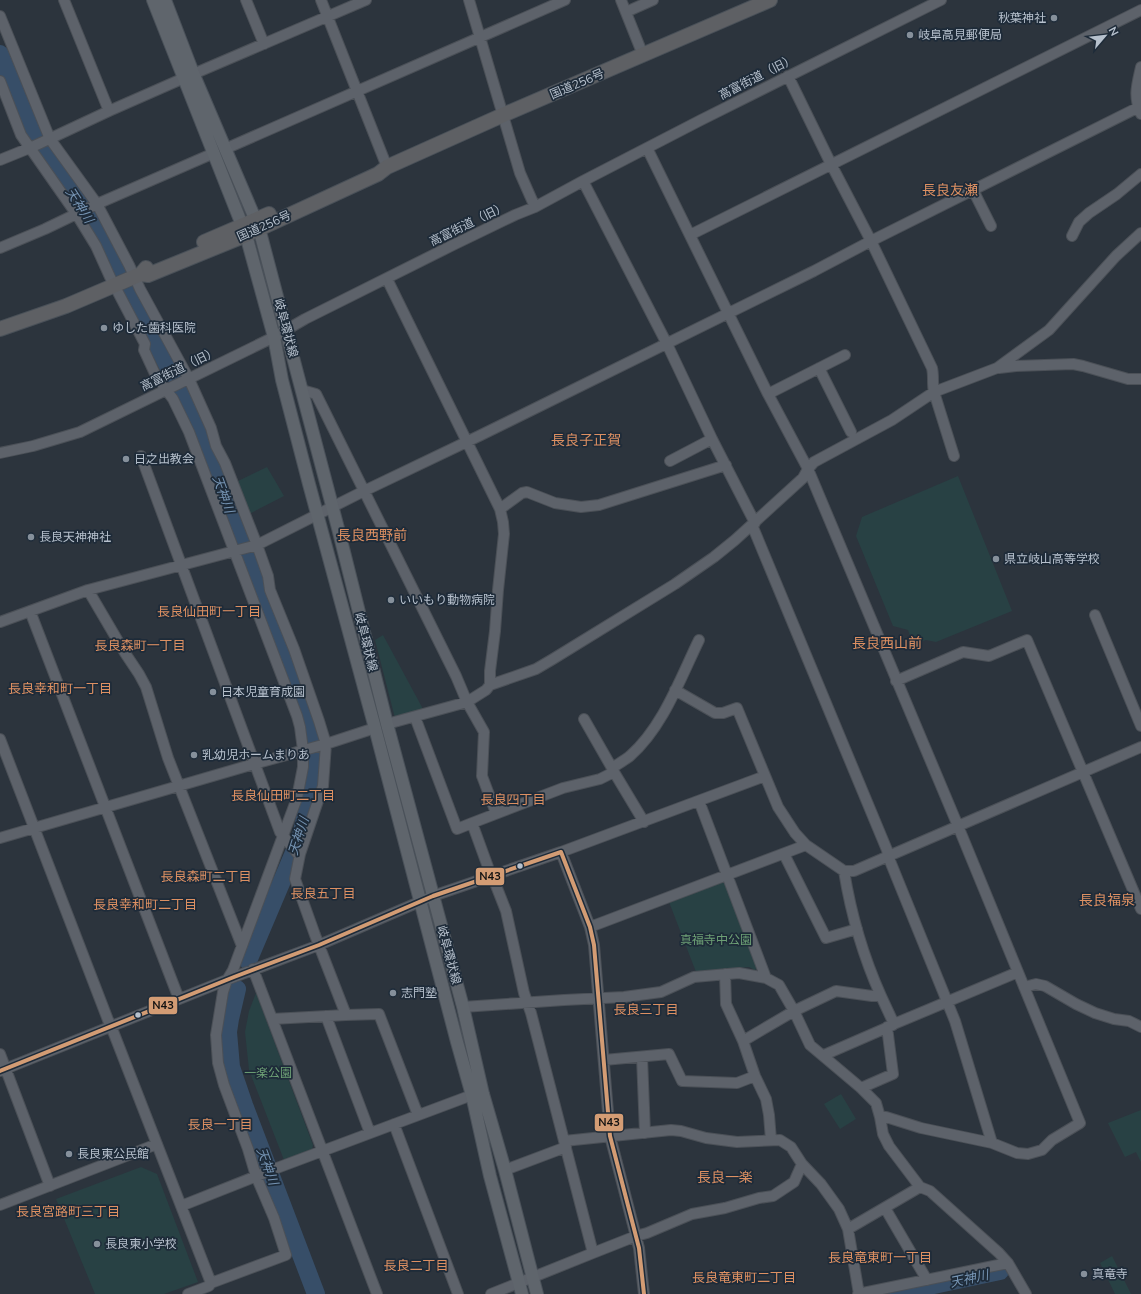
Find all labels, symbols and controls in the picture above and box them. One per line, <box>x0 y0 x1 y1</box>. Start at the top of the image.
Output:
place label: 秋葉神社 <box>998 10 1046 25</box>
marker: 秋葉神社 <box>1049 13 1059 23</box>
north arrow <box>1085 16 1125 56</box>
text: N <box>1106 24 1122 38</box>
place label: 岐阜高見郵便局 <box>918 27 1002 42</box>
marker: 岐阜高見郵便局 <box>905 30 915 40</box>
street label: 高富街道（旧） <box>716 51 798 102</box>
street label: 国道256号 <box>547 65 606 102</box>
district label: 長良友瀬 <box>922 181 978 199</box>
water label: 天神川 <box>63 184 98 227</box>
street label: 高富街道（旧） <box>427 198 509 249</box>
street label: 国道256号 <box>234 207 293 244</box>
street label: 岐阜環状線 <box>271 297 301 359</box>
place label: ゆした歯科医院 <box>112 320 196 335</box>
marker: ゆした歯科医院 <box>99 323 109 333</box>
street label: 高富街道（旧） <box>138 343 220 394</box>
district label: 長良子正賀 <box>551 431 621 449</box>
place label: 日之出教会 <box>134 451 194 466</box>
marker: 日之出教会 <box>121 454 131 464</box>
water label: 天神川 <box>210 473 239 517</box>
district label: 長良西野前 <box>337 526 407 544</box>
place label: 長良天神神社 <box>39 529 111 544</box>
marker: 長良天神神社 <box>26 532 36 542</box>
place label: 県立岐山高等学校 <box>1004 551 1100 566</box>
marker: 県立岐山高等学校 <box>991 554 1001 564</box>
place label: いいもり動物病院 <box>399 592 495 607</box>
marker: いいもり動物病院 <box>386 595 396 605</box>
district label: 長良仙田町一丁目 <box>157 603 261 619</box>
street label: 岐阜環状線 <box>352 611 381 673</box>
district label: 長良西山前 <box>852 634 922 652</box>
district label: 長良森町一丁目 <box>94 637 186 653</box>
district label: 長良幸和町一丁目 <box>8 680 112 696</box>
place label: 日本児童育成園 <box>221 684 305 699</box>
marker: 日本児童育成園 <box>208 687 218 697</box>
place label: 乳幼児ホームまりあ <box>202 747 310 762</box>
marker: 乳幼児ホームまりあ <box>189 750 199 760</box>
district label: 長良仙田町二丁目 <box>231 787 335 803</box>
district label: 長良四丁目 <box>480 791 546 807</box>
water label: 天神川 <box>284 813 312 857</box>
unlabelled marker <box>515 861 525 871</box>
line badge: N43 <box>475 867 505 886</box>
district label: 長良森町二丁目 <box>160 868 252 884</box>
text: N43 <box>479 869 501 883</box>
district label: 長良五丁目 <box>290 885 356 901</box>
district label: 長良福泉 <box>1079 891 1135 909</box>
district label: 長良幸和町二丁目 <box>93 896 197 912</box>
street label: 岐阜環状線 <box>434 924 464 986</box>
park label: 真福寺中公園 <box>680 932 752 947</box>
place label: 志門塾 <box>401 985 437 1000</box>
marker: 志門塾 <box>388 988 398 998</box>
line badge: N43 <box>148 996 178 1015</box>
text: N43 <box>152 998 174 1012</box>
district label: 長良三丁目 <box>613 1001 679 1017</box>
unlabelled marker <box>133 1010 143 1020</box>
park label: 一楽公園 <box>244 1065 292 1080</box>
line badge: N43 <box>594 1113 624 1132</box>
text: N43 <box>598 1115 620 1129</box>
district label: 長良一丁目 <box>187 1116 253 1132</box>
water label: 天神川 <box>254 1145 283 1189</box>
place label: 長良東公民館 <box>77 1146 149 1161</box>
marker: 長良東公民館 <box>64 1149 74 1159</box>
district label: 長良一楽 <box>697 1168 753 1186</box>
district label: 長良宮路町三丁目 <box>16 1203 120 1219</box>
place label: 長良東小学校 <box>105 1236 177 1251</box>
marker: 長良東小学校 <box>92 1239 102 1249</box>
district label: 長良竜東町一丁目 <box>828 1249 932 1265</box>
district label: 長良二丁目 <box>383 1257 449 1273</box>
water label: 天神川 <box>948 1266 992 1290</box>
place label: 真竜寺 <box>1092 1266 1128 1281</box>
district label: 長良竜東町二丁目 <box>692 1269 796 1285</box>
marker: 真竜寺 <box>1079 1269 1089 1279</box>

